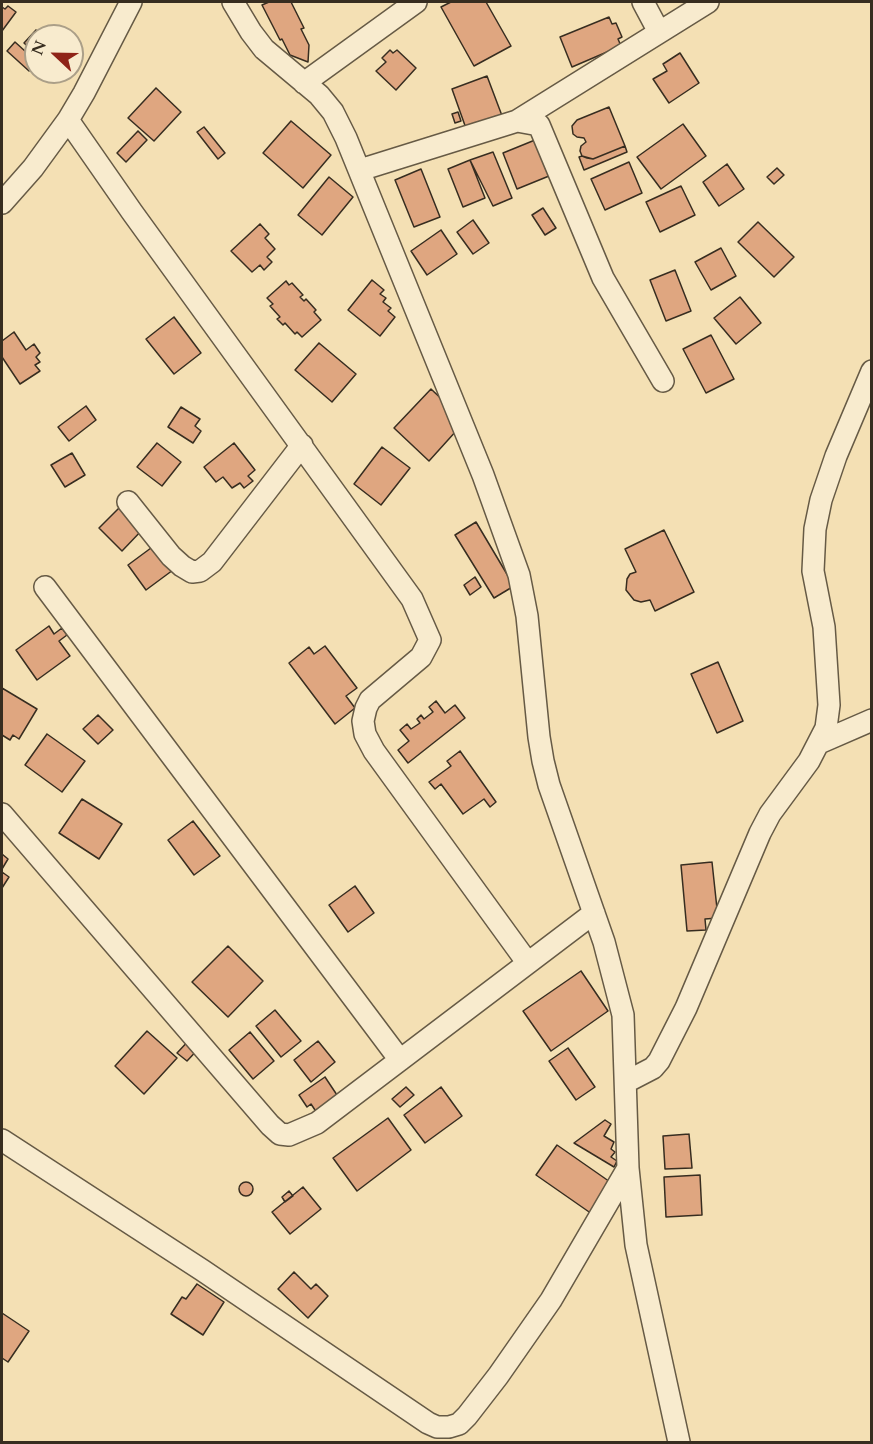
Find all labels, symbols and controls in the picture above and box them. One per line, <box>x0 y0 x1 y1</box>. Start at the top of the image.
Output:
north arrow <box>24 24 84 84</box>
text: N <box>26 37 52 59</box>

